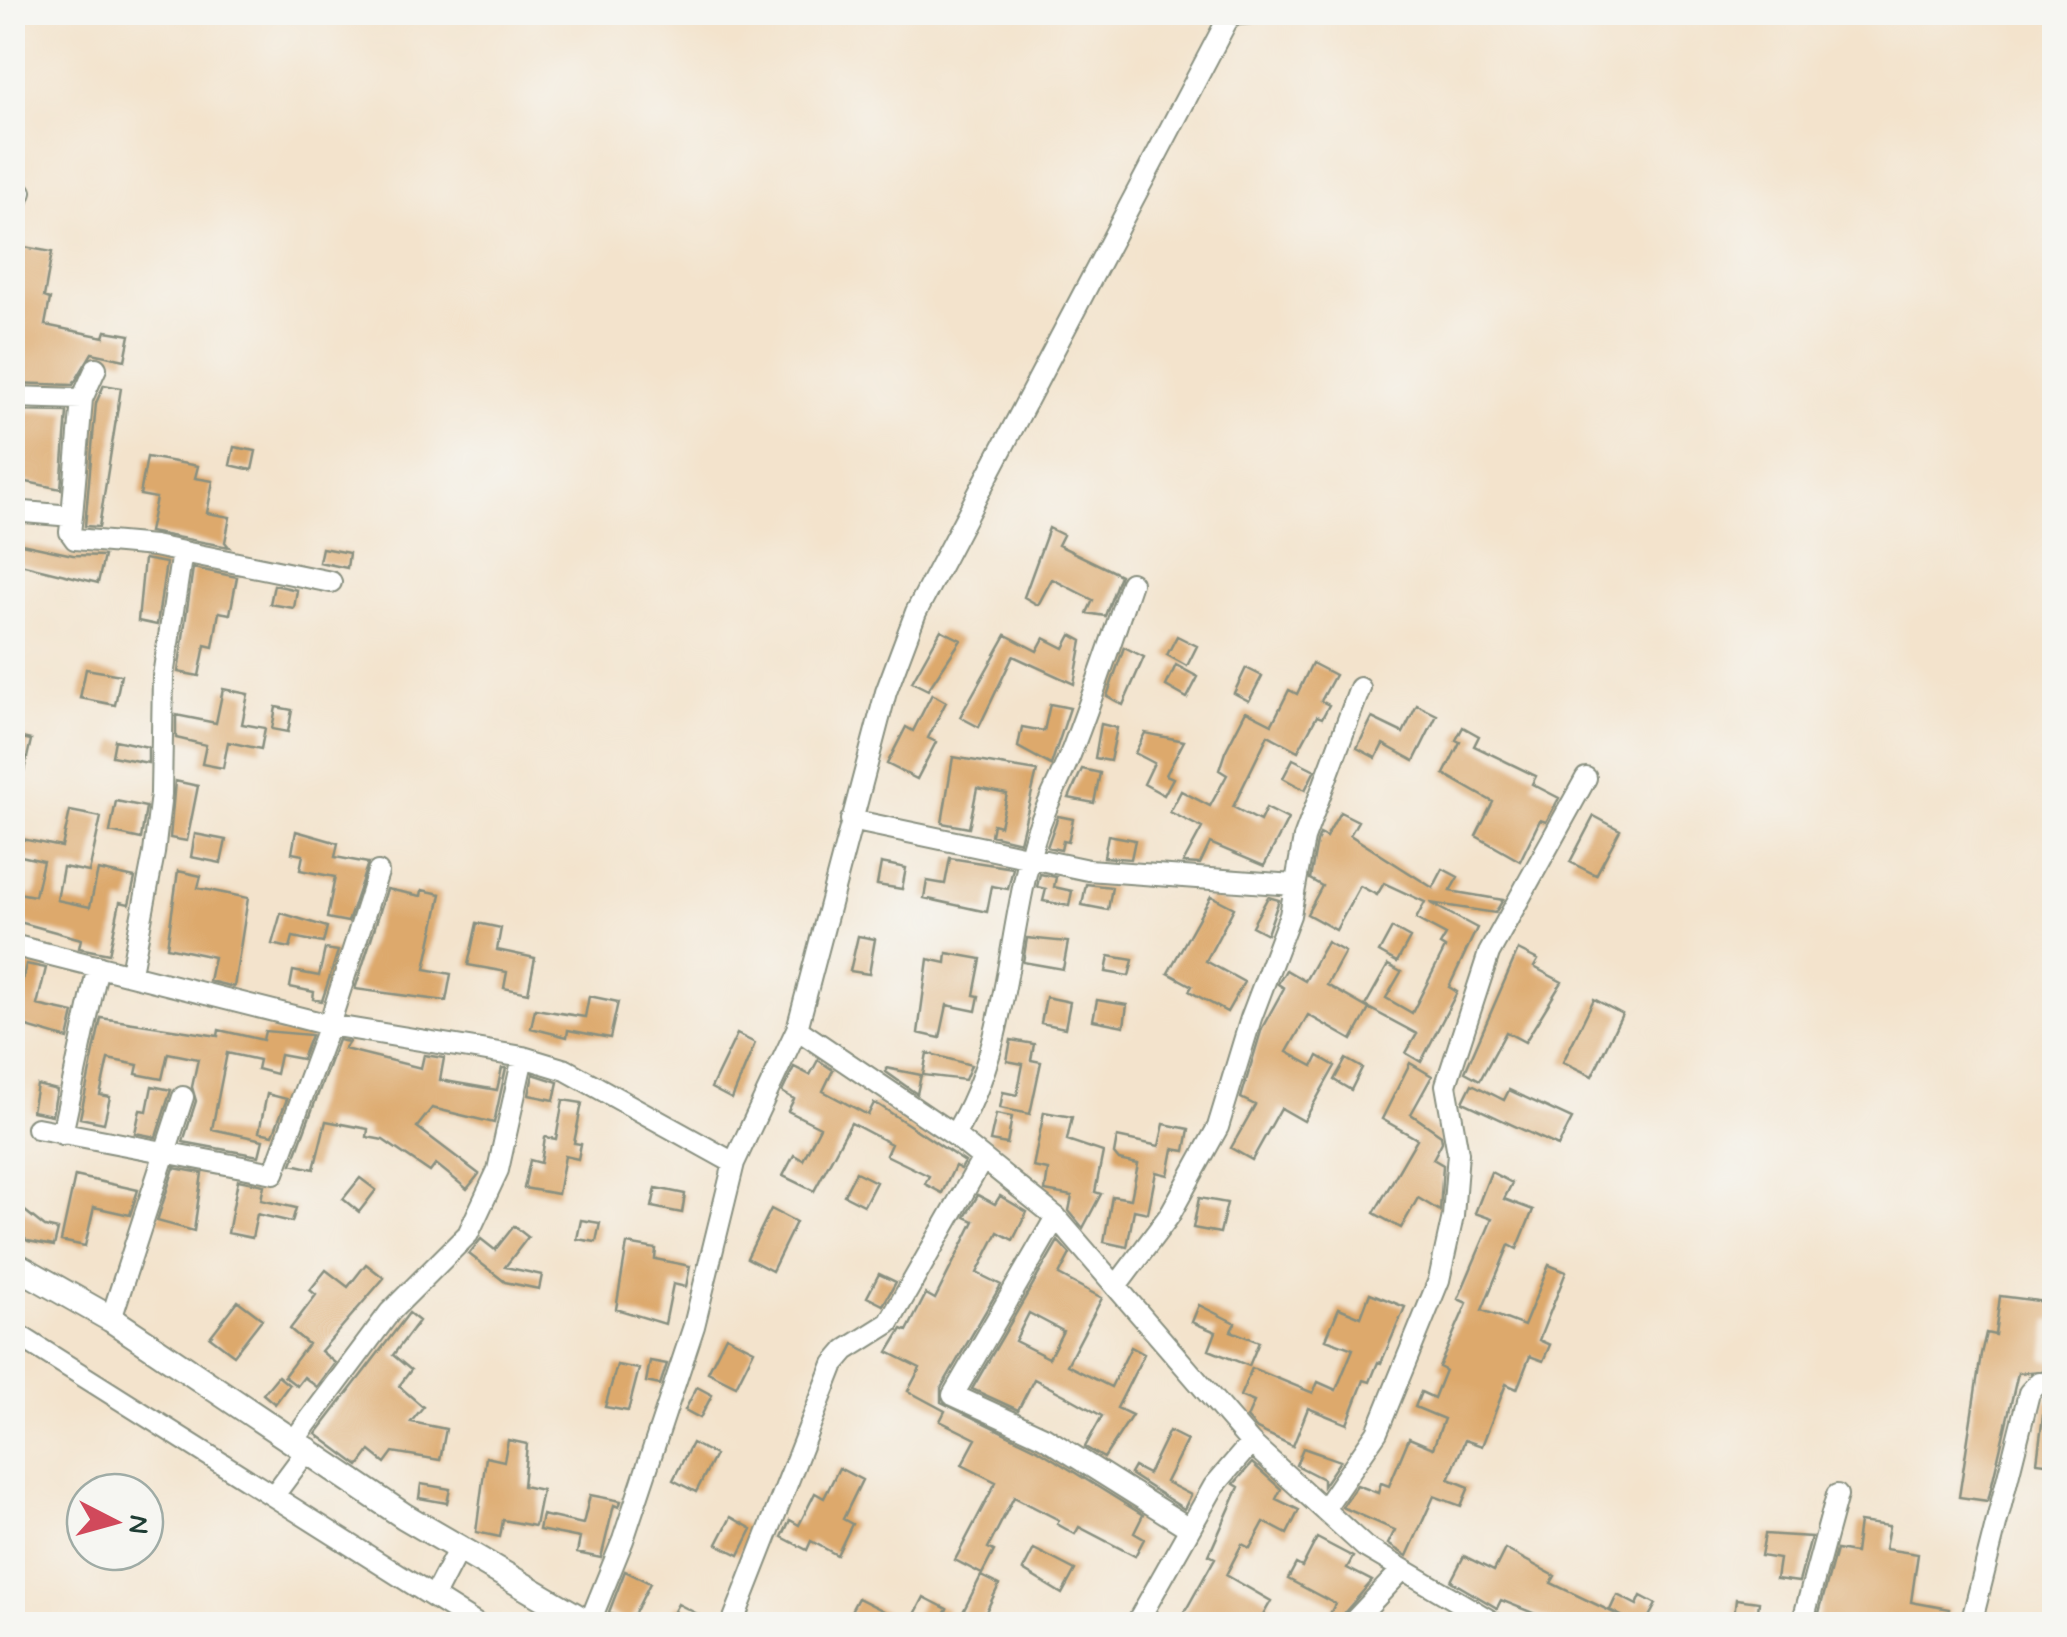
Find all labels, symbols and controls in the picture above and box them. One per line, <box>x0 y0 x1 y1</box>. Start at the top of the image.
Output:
north arrow <box>65 1472 165 1572</box>
text: N <box>118 1513 157 1536</box>

